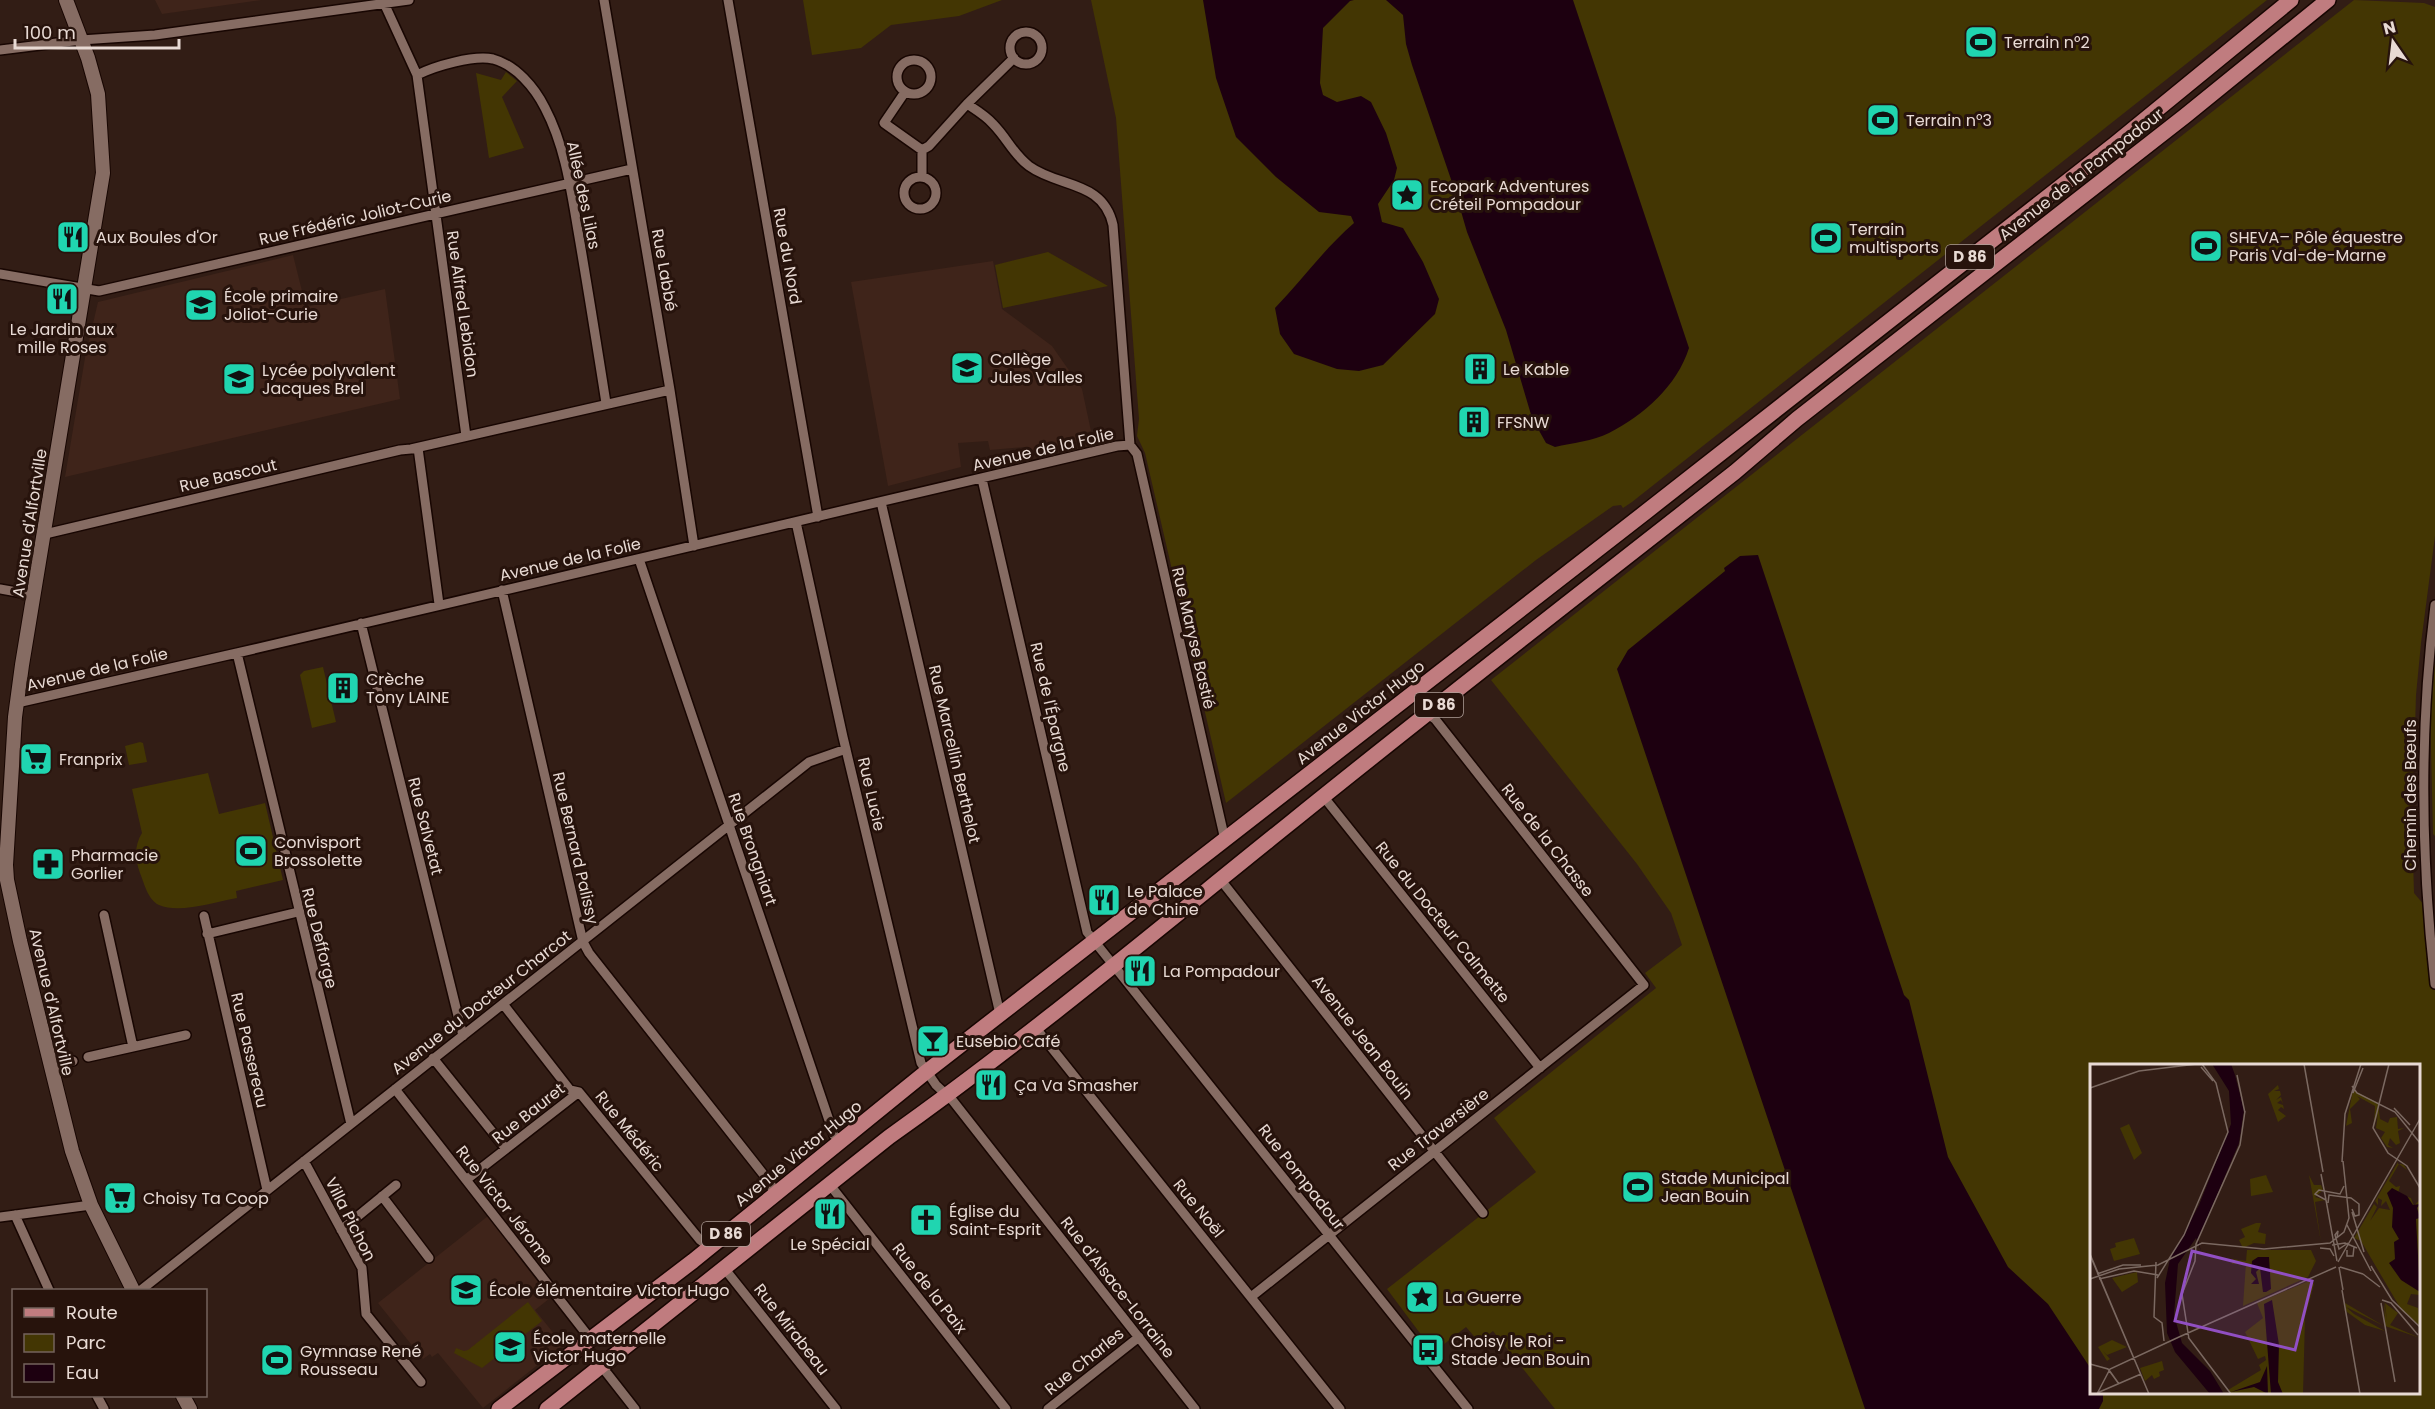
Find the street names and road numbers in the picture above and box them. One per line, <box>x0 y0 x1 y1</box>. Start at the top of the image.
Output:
street label: Avenue de la Pompadour <box>1994 103 2168 246</box>
street label: Allée des Lilas <box>561 139 606 251</box>
street label: Rue Frédéric Joliot-Curie <box>257 184 454 251</box>
street label: Rue du Nord <box>768 206 807 306</box>
street label: Rue Labbé <box>646 227 683 313</box>
street label: Rue Alfred Lebidon <box>441 229 484 379</box>
road number: D 86 <box>1946 245 1994 269</box>
street label: Avenue de la Folie <box>970 422 1116 477</box>
street label: Avenue d'Alfortville <box>6 447 53 599</box>
street label: Rue Bascout <box>177 453 279 498</box>
street label: Avenue de la Folie <box>497 532 643 587</box>
street label: Rue Maryse Bastié <box>1166 565 1221 711</box>
street label: Rue de l'Épargne <box>1024 640 1077 774</box>
street label: Avenue de la Folie <box>24 642 170 697</box>
street label: Avenue Victor Hugo <box>1291 655 1429 770</box>
street label: Rue Marcellin Berthelot <box>923 663 986 846</box>
road number: D 86 <box>1415 693 1463 717</box>
street label: Chemin des Bœufs <box>2399 719 2422 871</box>
street label: Rue Lucie <box>852 755 891 833</box>
street label: Rue Bernard Palissy <box>547 770 604 927</box>
street label: Rue Salvetat <box>402 775 449 877</box>
street label: Rue de la Chasse <box>1496 779 1599 902</box>
street label: Rue Brongniart <box>722 790 783 909</box>
street label: Rue du Docteur Calmette <box>1370 837 1515 1008</box>
street label: Rue Defforge <box>296 885 343 991</box>
street label: Avenue du Docteur Charcot <box>387 925 576 1080</box>
street label: Avenue d'Alfortville <box>23 926 80 1078</box>
street label: Avenue Jean Bouin <box>1307 970 1419 1104</box>
street label: Rue Passereau <box>225 990 274 1110</box>
street label: Rue Bauret <box>487 1078 570 1149</box>
street label: Rue Traversière <box>1383 1083 1494 1176</box>
street label: Rue Médéric <box>590 1086 670 1177</box>
street label: Avenue Victor Hugo <box>730 1095 867 1212</box>
street label: Rue Pompadour <box>1253 1119 1350 1235</box>
street label: Rue Victor Jérome <box>451 1141 559 1270</box>
street label: Villa Pichon <box>320 1173 382 1265</box>
street label: Rue Noël <box>1168 1174 1229 1243</box>
street label: Rue d'Alsace-Lorraine <box>1055 1212 1180 1363</box>
road number: D 86 <box>702 1222 750 1246</box>
street label: Rue de la Paix <box>887 1238 973 1339</box>
street label: Rue Mirabeau <box>749 1279 835 1380</box>
street label: Rue Charles <box>1040 1322 1129 1400</box>

